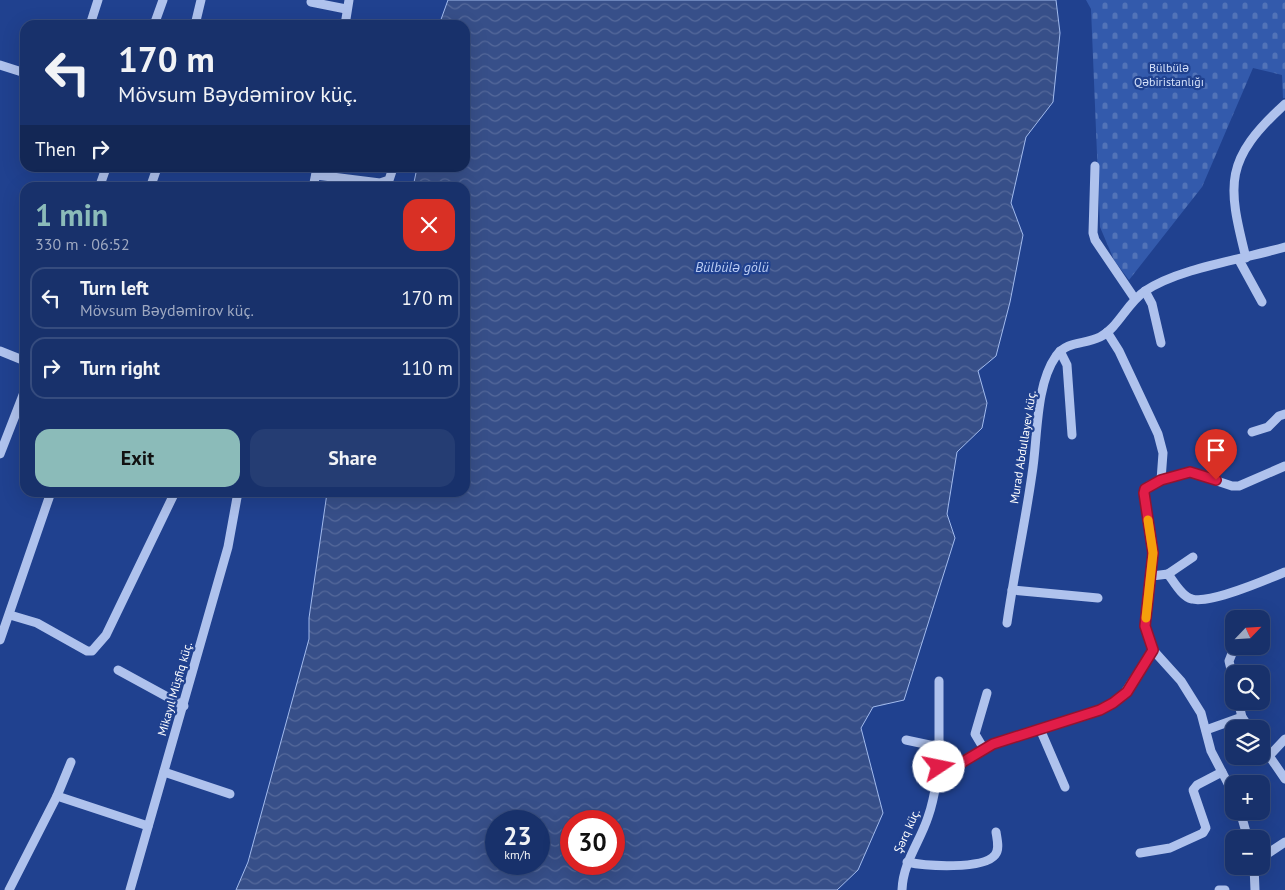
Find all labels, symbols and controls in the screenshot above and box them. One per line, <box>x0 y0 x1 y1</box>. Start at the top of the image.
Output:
text: 170 m <box>118 36 215 82</box>
icon: left <box>35 40 100 105</box>
park label: Bülbülə Qəbiristanlığı <box>1134 60 1204 89</box>
text: Mövsum Bəydəmirov küç. <box>118 80 357 108</box>
icon: right <box>86 135 114 163</box>
text: Then <box>35 137 76 161</box>
text: 1 min <box>35 195 108 234</box>
button: close <box>403 199 455 251</box>
text: 330 m · 06:52 <box>35 234 130 254</box>
water label: Bülbülə gölü <box>695 258 769 276</box>
text: Turn left <box>80 276 149 300</box>
icon: left <box>37 284 65 312</box>
text: 170 m <box>401 286 453 310</box>
text: Mövsum Bəydəmirov küç. <box>80 300 254 320</box>
icon: right <box>37 354 65 382</box>
text: Turn right <box>80 356 160 380</box>
text: 110 m <box>401 356 453 380</box>
street label: Murad Abdullayev küç. <box>1006 389 1039 505</box>
button: Exit <box>35 429 240 487</box>
button: Share <box>250 429 455 487</box>
pin <box>1195 429 1237 480</box>
icon: arrive <box>1202 436 1230 464</box>
north arrow <box>1225 610 1270 655</box>
map controls <box>1225 610 1270 875</box>
street label: Mikayıl Müşfiq küç. <box>154 640 195 738</box>
button: search <box>1225 665 1270 710</box>
button: layers <box>1225 720 1270 765</box>
position arrow <box>912 740 964 792</box>
button: + <box>1225 775 1270 820</box>
street label: Şərq küç. <box>890 806 923 855</box>
speed limit sign: 30 <box>560 810 625 875</box>
text: 23 <box>503 820 532 852</box>
button: − <box>1225 830 1270 875</box>
text: km/h <box>504 847 531 862</box>

